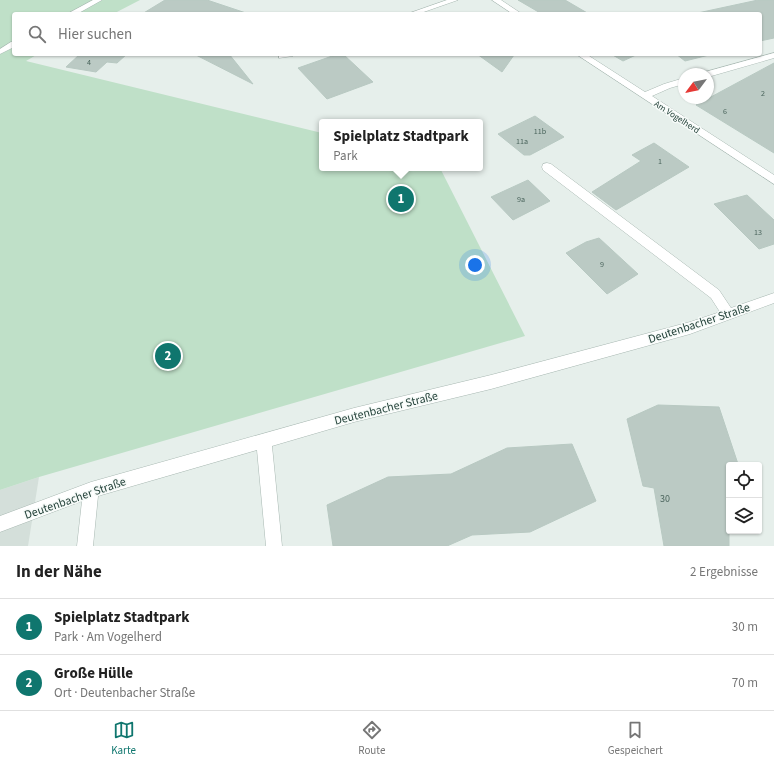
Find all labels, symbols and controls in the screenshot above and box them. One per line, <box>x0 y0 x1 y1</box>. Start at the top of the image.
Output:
search box <box>12 12 762 56</box>
icon: search <box>26 23 48 45</box>
text: Hier suchen <box>58 24 132 45</box>
house number: 4 <box>87 57 91 68</box>
north arrow <box>678 68 714 104</box>
house number: 2 <box>761 88 765 99</box>
street label: Am Vogelherd <box>651 98 702 137</box>
house number: 6 <box>723 106 727 117</box>
popup <box>319 119 483 171</box>
text: Spielplatz Stadtpark <box>333 126 469 147</box>
house number: 11b <box>534 126 547 137</box>
house number: 11a <box>516 136 528 147</box>
text: Park <box>333 147 358 165</box>
house number: 1 <box>658 156 662 167</box>
pin: 1 <box>388 184 414 214</box>
house number: 9a <box>517 194 525 205</box>
house number: 13 <box>754 227 762 238</box>
your location <box>465 255 485 275</box>
house number: 9 <box>600 259 604 270</box>
street label: Deutenbacher Straße <box>646 299 752 348</box>
pin: 2 <box>155 341 181 371</box>
street label: Deutenbacher Straße <box>333 387 440 430</box>
map controls <box>726 462 762 534</box>
button: locate <box>726 462 762 498</box>
street label: Deutenbacher Straße <box>22 473 128 524</box>
house number: 30 <box>660 492 670 506</box>
button: layers <box>726 498 762 534</box>
text: In der Nähe <box>16 560 102 584</box>
text: 2 Ergebnisse <box>690 563 758 581</box>
text: Spielplatz Stadtpark <box>54 607 189 628</box>
text: 1 <box>26 618 32 636</box>
text: 30 m <box>732 618 758 636</box>
text: Park · Am Vogelherd <box>54 628 162 646</box>
text: Große Hülle <box>54 663 133 684</box>
text: 2 <box>26 674 32 692</box>
text: 70 m <box>732 674 758 692</box>
text: Ort · Deutenbacher Straße <box>54 684 195 702</box>
tab: Karte <box>111 719 136 758</box>
tab: Route <box>358 719 385 758</box>
tab: Gespeichert <box>608 719 663 758</box>

